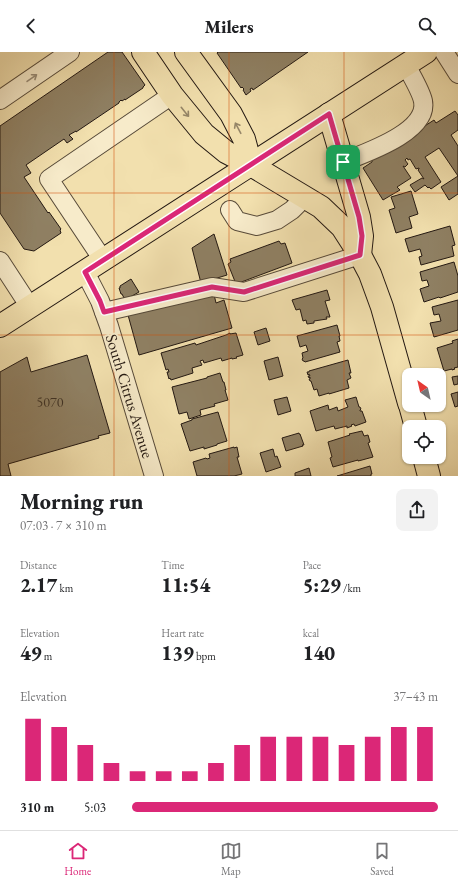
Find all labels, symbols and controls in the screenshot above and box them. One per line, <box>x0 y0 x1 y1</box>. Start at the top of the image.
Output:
icon: back <box>20 15 42 37</box>
text: Milers <box>204 15 254 38</box>
icon: search <box>416 15 438 37</box>
one-way arrow <box>26 74 37 82</box>
one-way arrow <box>181 106 190 117</box>
one-way arrow <box>234 122 241 134</box>
pin <box>326 145 360 179</box>
icon: arrive <box>332 151 354 173</box>
street label: South Citrus Avenue <box>101 332 158 461</box>
north arrow <box>402 368 446 412</box>
map controls <box>402 368 446 464</box>
house number: 5070 <box>37 393 64 411</box>
button: locate <box>402 420 446 464</box>
text: Morning run <box>20 487 144 516</box>
button: share <box>396 489 438 531</box>
text: 07:03 · 7 × 310 m <box>20 517 107 534</box>
text: Distance <box>20 558 57 572</box>
text: Time <box>161 558 184 572</box>
text: Pace <box>303 558 321 572</box>
text: 2.17 <box>20 572 57 598</box>
text: 11:54 <box>161 572 210 598</box>
text: 5:29 <box>303 572 341 598</box>
text: km <box>57 581 73 595</box>
text: /km <box>341 581 361 595</box>
text: Elevation <box>20 626 60 640</box>
text: Heart rate <box>161 626 204 640</box>
text: kcal <box>303 626 319 640</box>
text: 49 <box>20 640 42 666</box>
text: 139 <box>161 640 194 666</box>
text: 140 <box>303 640 335 666</box>
text: m <box>42 649 52 663</box>
text: bpm <box>194 649 216 663</box>
text: Elevation <box>20 688 67 705</box>
text: 37–43 m <box>393 688 438 705</box>
text: 310 m <box>20 799 54 816</box>
text: 5:03 <box>84 799 106 816</box>
tab: Home <box>64 840 91 878</box>
tab: Map <box>220 840 242 878</box>
tab: Saved <box>370 840 394 878</box>

